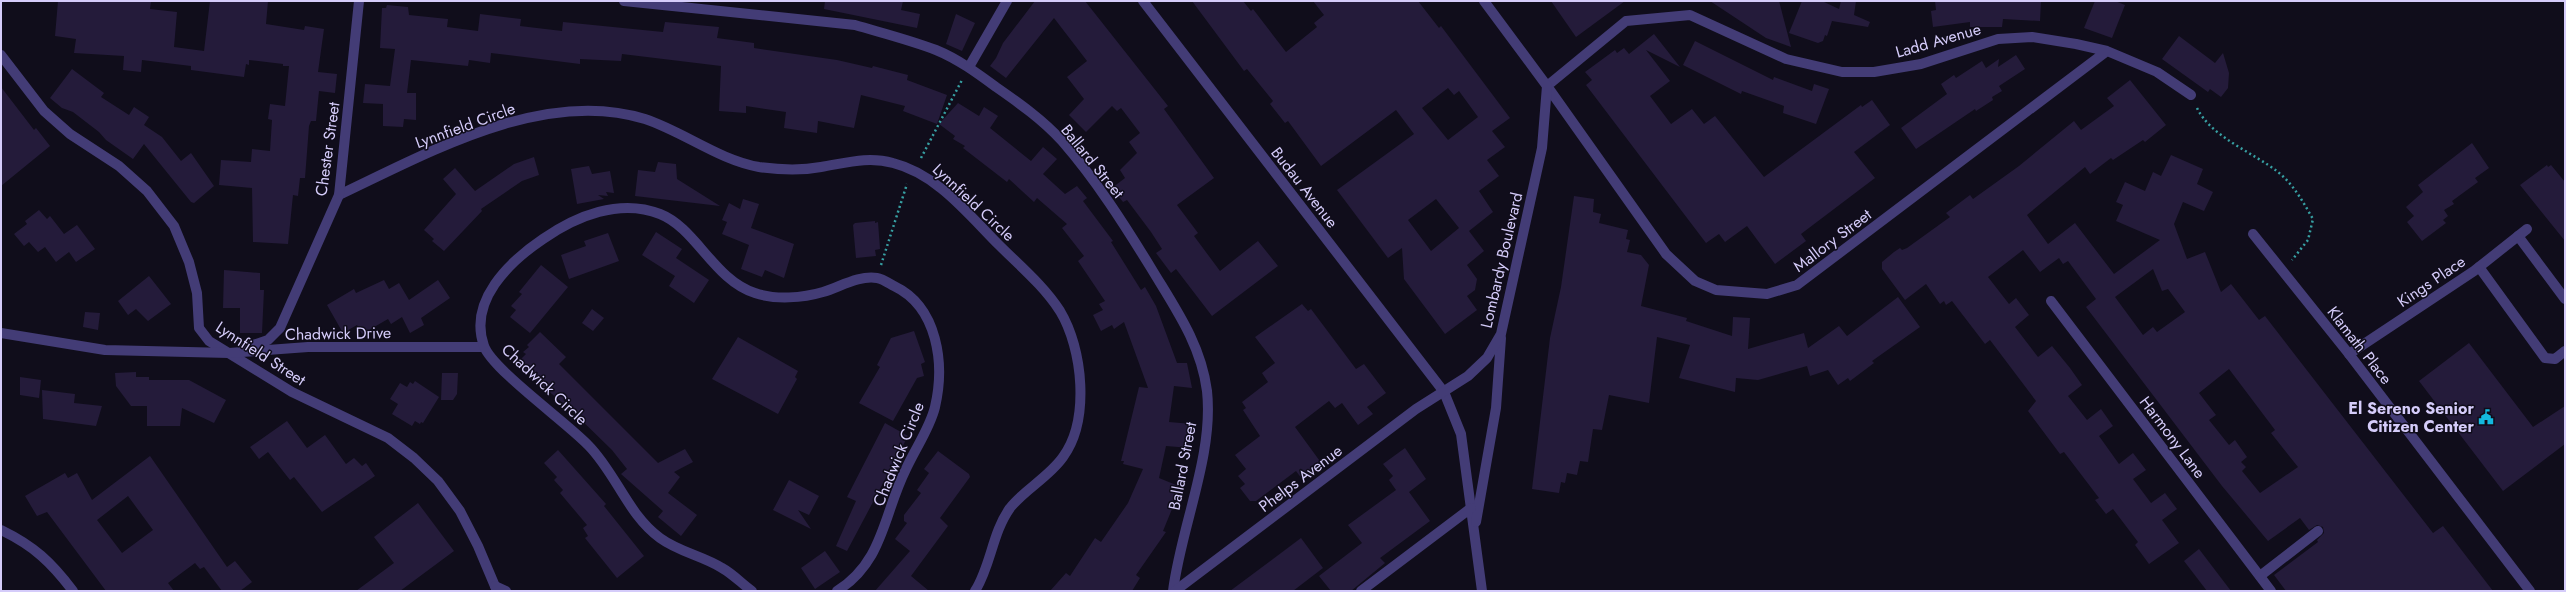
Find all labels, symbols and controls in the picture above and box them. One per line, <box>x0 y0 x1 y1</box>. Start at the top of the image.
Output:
street label: Ladd Avenue <box>1893 17 1983 64</box>
street label: Lynnfield Circle <box>412 97 518 154</box>
street label: Chester Street <box>310 100 345 198</box>
street label: Ballard Street <box>1056 119 1130 203</box>
street label: Budau Avenue <box>1266 142 1344 233</box>
street label: Lynnfield Circle <box>928 158 1020 247</box>
street label: Lombardy Boulevard <box>1475 190 1528 330</box>
street label: Mallory Street <box>1788 203 1876 277</box>
street label: Kings Place <box>2393 250 2470 313</box>
street label: Klamath Place <box>2322 301 2398 389</box>
street label: Lynnfield Street <box>211 316 310 391</box>
street label: Chadwick Drive <box>285 321 391 346</box>
street label: Chadwick Circle <box>496 338 593 431</box>
street label: Harmony Lane <box>2134 391 2211 483</box>
place label: El Sereno Senior Citizen Center <box>2348 397 2474 438</box>
street label: Chadwick Circle <box>867 399 930 510</box>
public building icon: El Sereno Senior Citizen Center <box>2477 408 2495 426</box>
street label: Ballard Street <box>1163 420 1202 512</box>
street label: Phelps Avenue <box>1254 439 1347 517</box>

